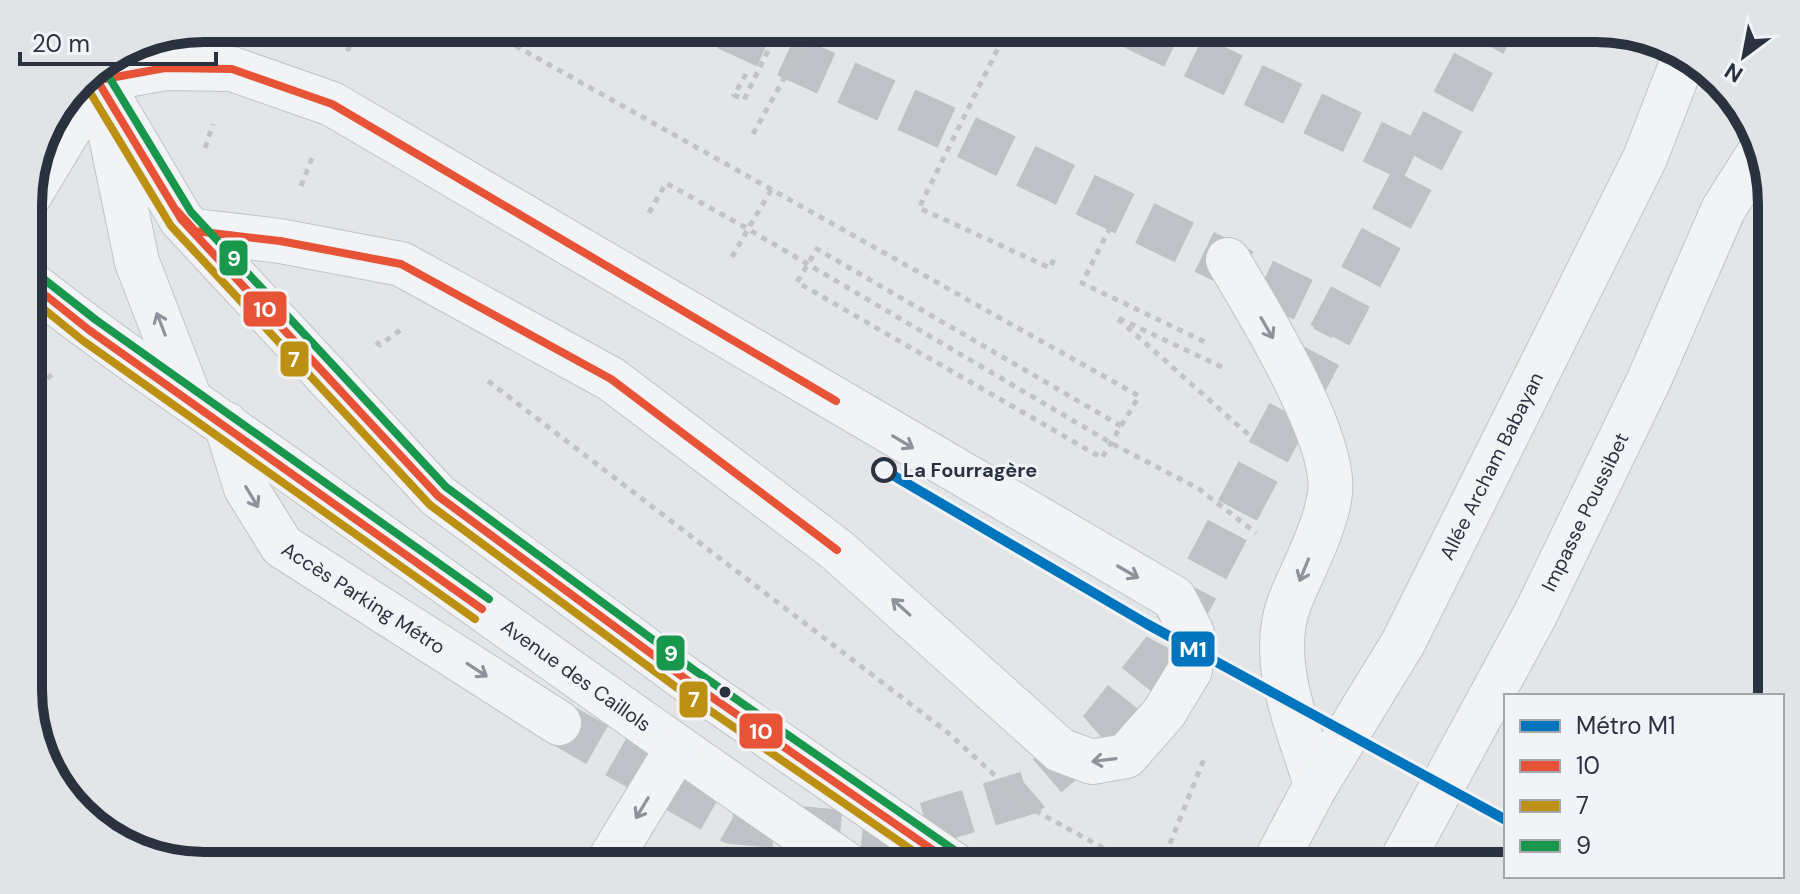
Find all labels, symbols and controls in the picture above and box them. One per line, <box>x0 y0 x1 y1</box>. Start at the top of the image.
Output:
scale bar <box>20 16 216 66</box>
north arrow <box>1704 16 1784 96</box>
text: 20 m <box>32 28 90 59</box>
text: N <box>1719 56 1748 89</box>
line badge: 9 <box>218 239 249 277</box>
text: 9 <box>227 244 241 273</box>
line badge: 10 <box>242 290 288 328</box>
text: 10 <box>253 295 277 324</box>
one-way arrow <box>153 313 167 337</box>
one-way arrow <box>1260 315 1275 339</box>
line badge: 7 <box>279 340 310 378</box>
text: 7 <box>288 345 300 374</box>
street label: Allée Archam Babayan <box>1434 368 1549 564</box>
street label: Impasse Poussibet <box>1535 428 1635 596</box>
one-way arrow <box>891 434 914 450</box>
place label: La Fourragère <box>903 457 1037 483</box>
marker: La Fourragère <box>872 458 896 482</box>
one-way arrow <box>244 485 260 508</box>
street label: Accès Parking Métro <box>277 536 450 660</box>
one-way arrow <box>1296 557 1310 582</box>
one-way arrow <box>1116 564 1139 580</box>
one-way arrow <box>891 598 911 616</box>
street label: Avenue des Caillols <box>496 613 656 738</box>
line badge: M1 <box>1170 630 1216 668</box>
line badge: 9 <box>655 634 686 672</box>
text: M1 <box>1179 635 1207 664</box>
text: 9 <box>664 639 678 668</box>
one-way arrow <box>465 663 488 679</box>
line badge: 7 <box>678 680 709 719</box>
unlabelled marker <box>717 684 733 700</box>
text: 7 <box>688 685 700 714</box>
legend <box>1504 694 1784 878</box>
text: Métro M1 <box>1576 710 1676 741</box>
line badge: 10 <box>738 712 784 750</box>
text: 10 <box>749 717 773 746</box>
text: 10 <box>1576 750 1600 781</box>
one-way arrow <box>1091 752 1117 767</box>
text: 7 <box>1576 790 1589 821</box>
one-way arrow <box>634 796 650 819</box>
text: 9 <box>1576 830 1591 861</box>

